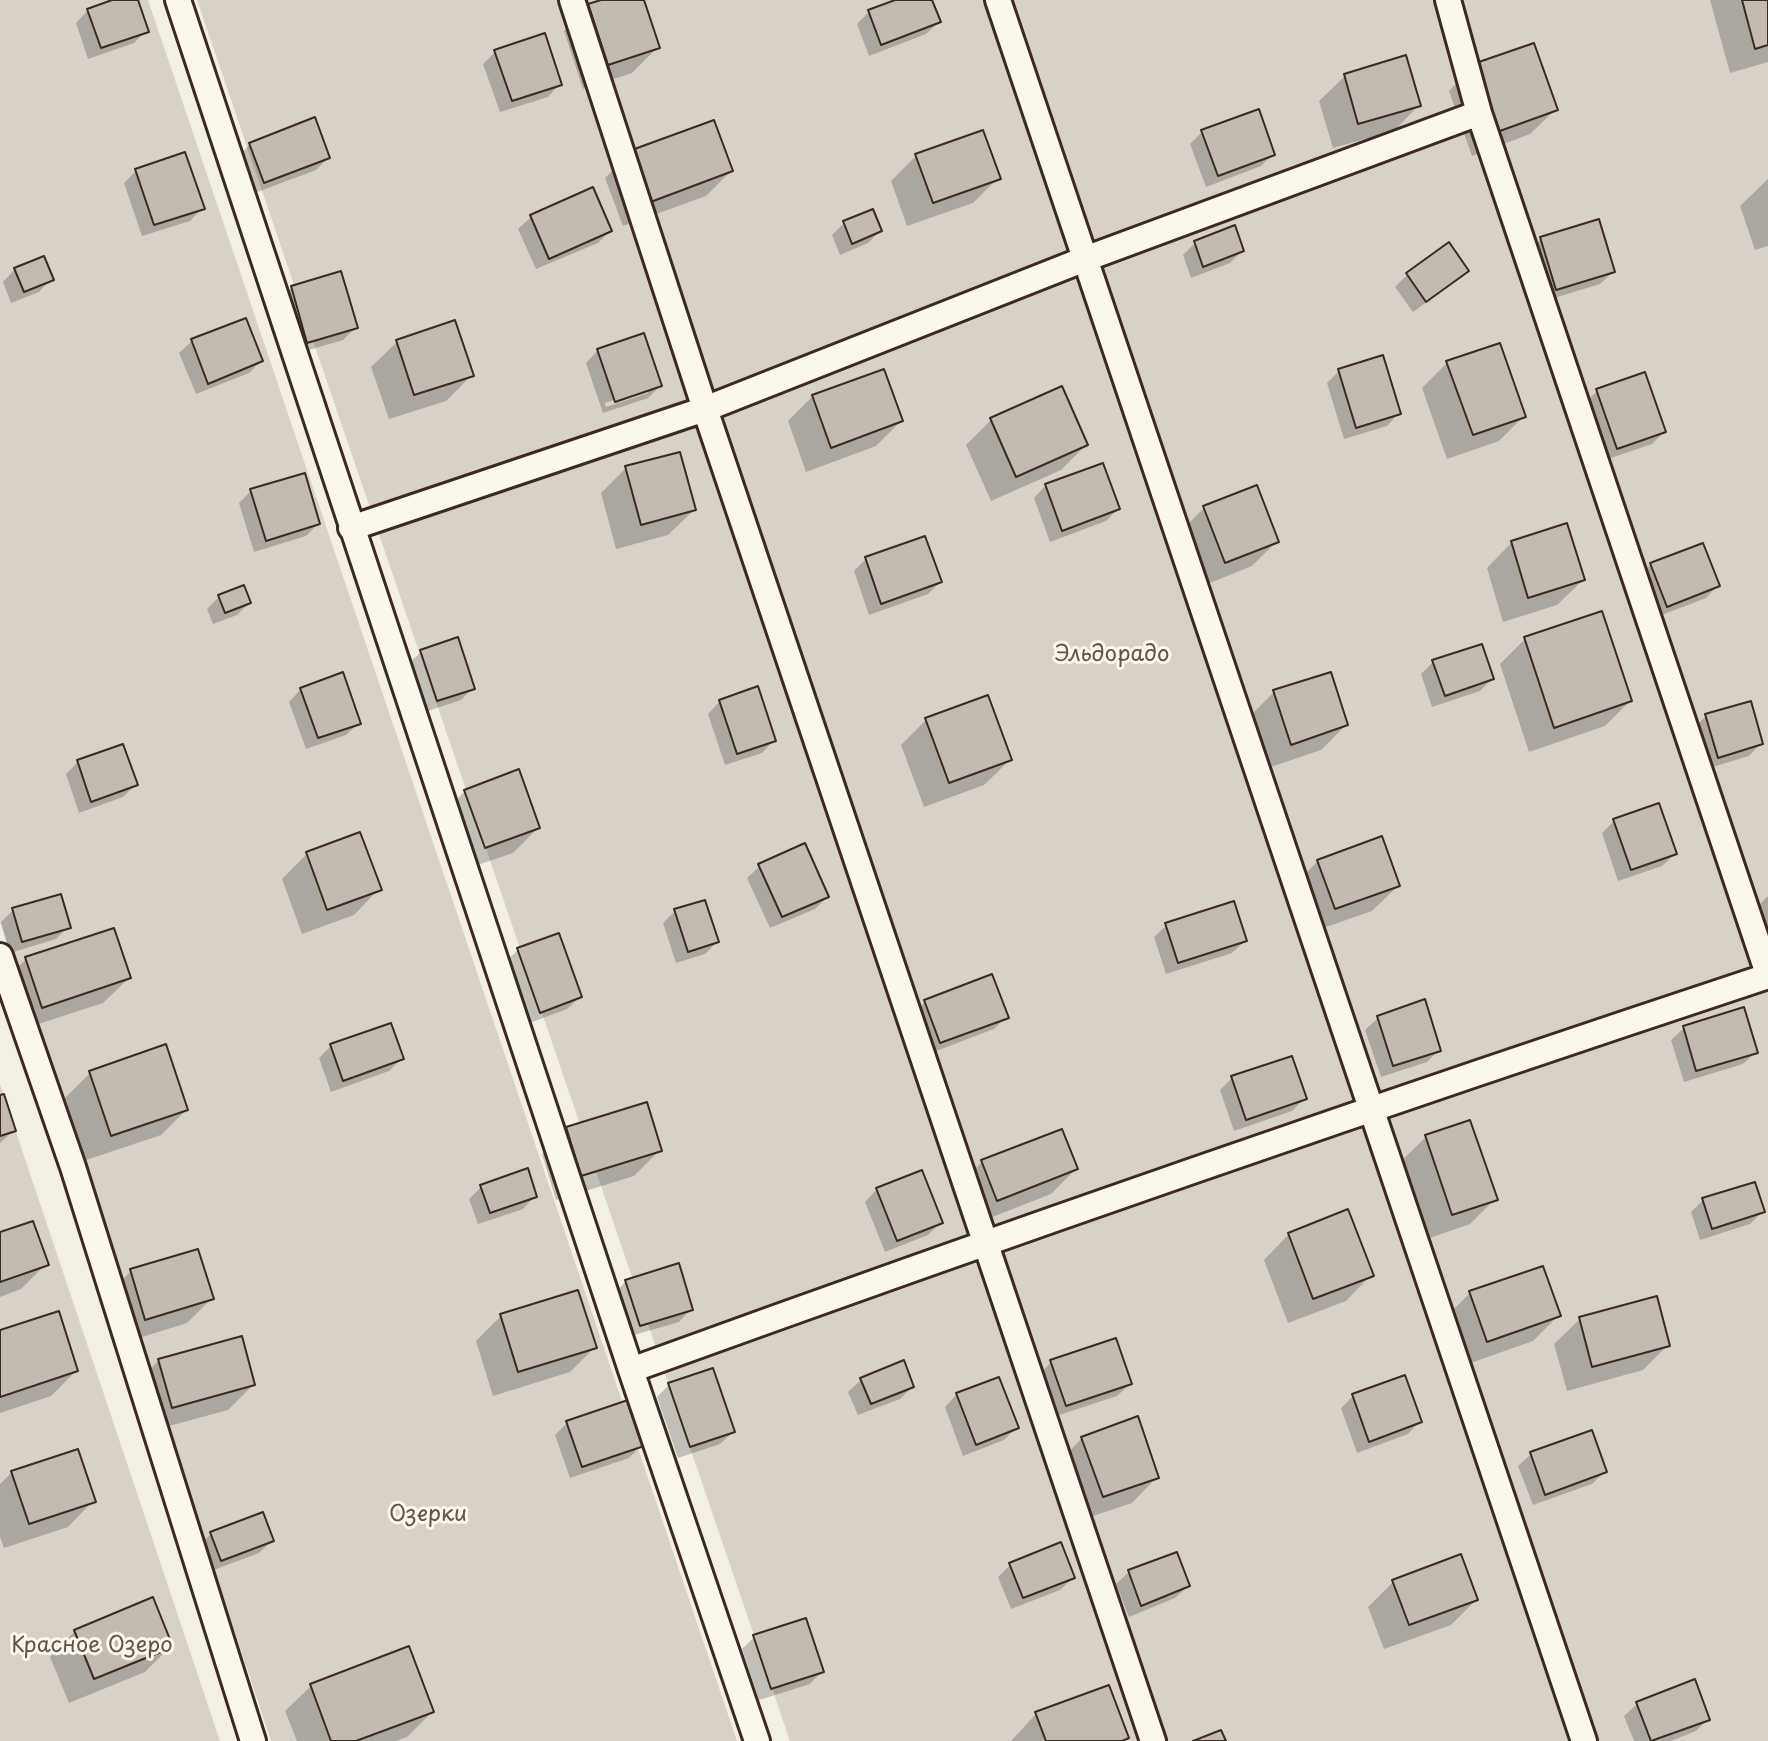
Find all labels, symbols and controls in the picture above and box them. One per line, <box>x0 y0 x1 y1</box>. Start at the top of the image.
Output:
park label: Эльдорадо <box>1055 642 1169 668</box>
park label: Озерки <box>389 1502 467 1528</box>
park label: Красное Озеро <box>11 1633 173 1659</box>

